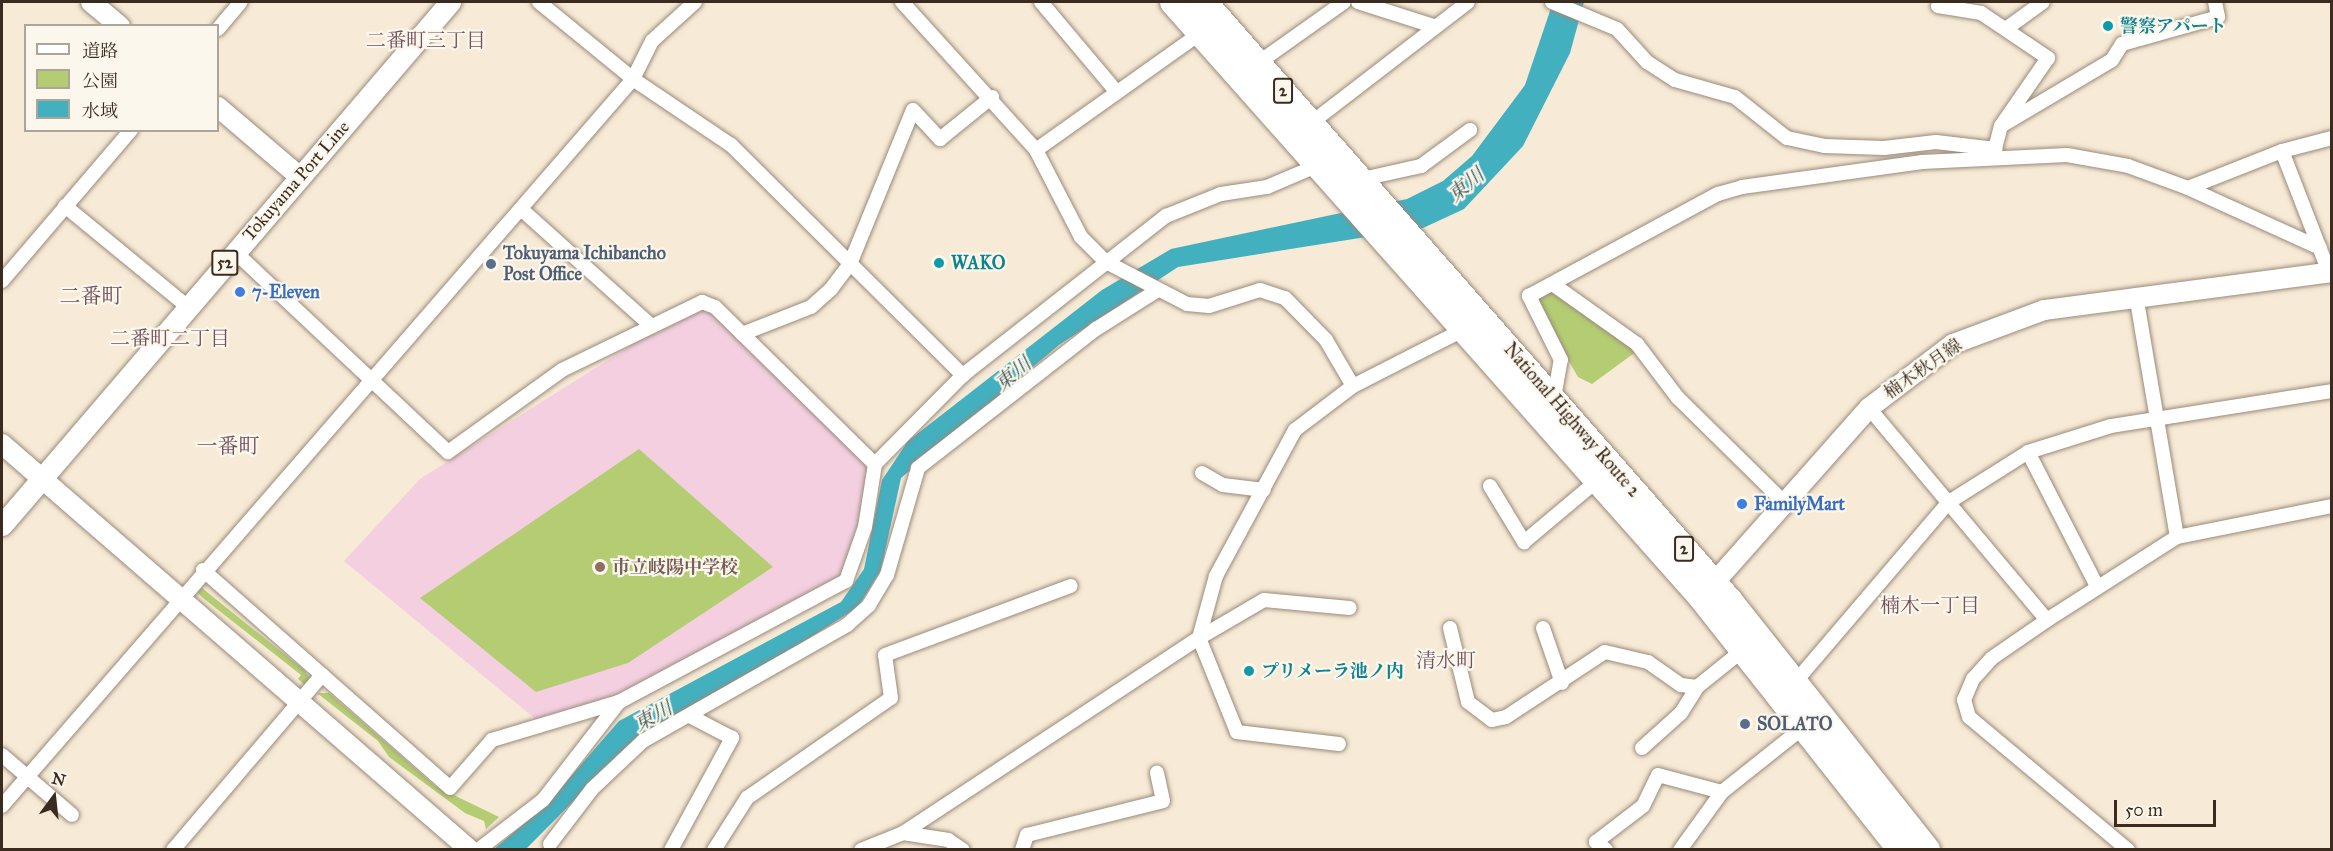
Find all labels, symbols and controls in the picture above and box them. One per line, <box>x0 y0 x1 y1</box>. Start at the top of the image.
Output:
place label: 警察アパート <box>2120 15 2228 37</box>
marker: 警察アパート <box>2101 19 2115 33</box>
legend <box>24 24 219 132</box>
district label: 二番町三丁目 <box>366 28 486 52</box>
text: 道路 <box>82 40 118 62</box>
text: 公園 <box>82 70 118 92</box>
road number: 2 <box>1272 78 1294 104</box>
text: 水域 <box>82 100 118 122</box>
street label: Tokuyama Port Line <box>238 117 354 245</box>
water label: 東川 <box>1443 163 1489 207</box>
place label: Tokuyama Ichibancho Post Office <box>503 243 666 286</box>
road number: 52 <box>210 250 240 276</box>
place label: WAKO <box>951 252 1005 274</box>
marker: WAKO <box>932 256 946 270</box>
marker: Tokuyama Ichibancho Post Office <box>484 257 498 271</box>
place label: 7-Eleven <box>252 281 320 303</box>
district label: 二番町 <box>60 283 122 309</box>
marker: 7-Eleven <box>233 285 247 299</box>
district label: 二番町二丁目 <box>110 326 230 350</box>
street label: 楠木秋月線 <box>1880 334 1966 404</box>
street label: National Highway Route 2 <box>1499 339 1645 501</box>
water label: 東川 <box>990 352 1036 396</box>
district label: 一番町 <box>197 433 259 459</box>
place label: FamilyMart <box>1754 493 1845 515</box>
marker: FamilyMart <box>1735 497 1749 511</box>
road number: 2 <box>1674 536 1694 562</box>
place label: 市立岐陽中学校 <box>612 556 738 578</box>
marker: 市立岐陽中学校 <box>593 560 607 574</box>
district label: 楠木一丁目 <box>1880 593 1980 617</box>
district label: 清水町 <box>1416 648 1476 672</box>
place label: プリメーラ池ノ内 <box>1261 660 1405 682</box>
marker: プリメーラ池ノ内 <box>1242 664 1256 678</box>
water label: 東川 <box>630 696 676 736</box>
place label: SOLATO <box>1757 713 1832 735</box>
marker: SOLATO <box>1738 717 1752 731</box>
north arrow <box>24 767 84 827</box>
text: N <box>50 768 68 790</box>
scale bar <box>2117 788 2219 826</box>
text: 50 m <box>2125 799 2163 821</box>

